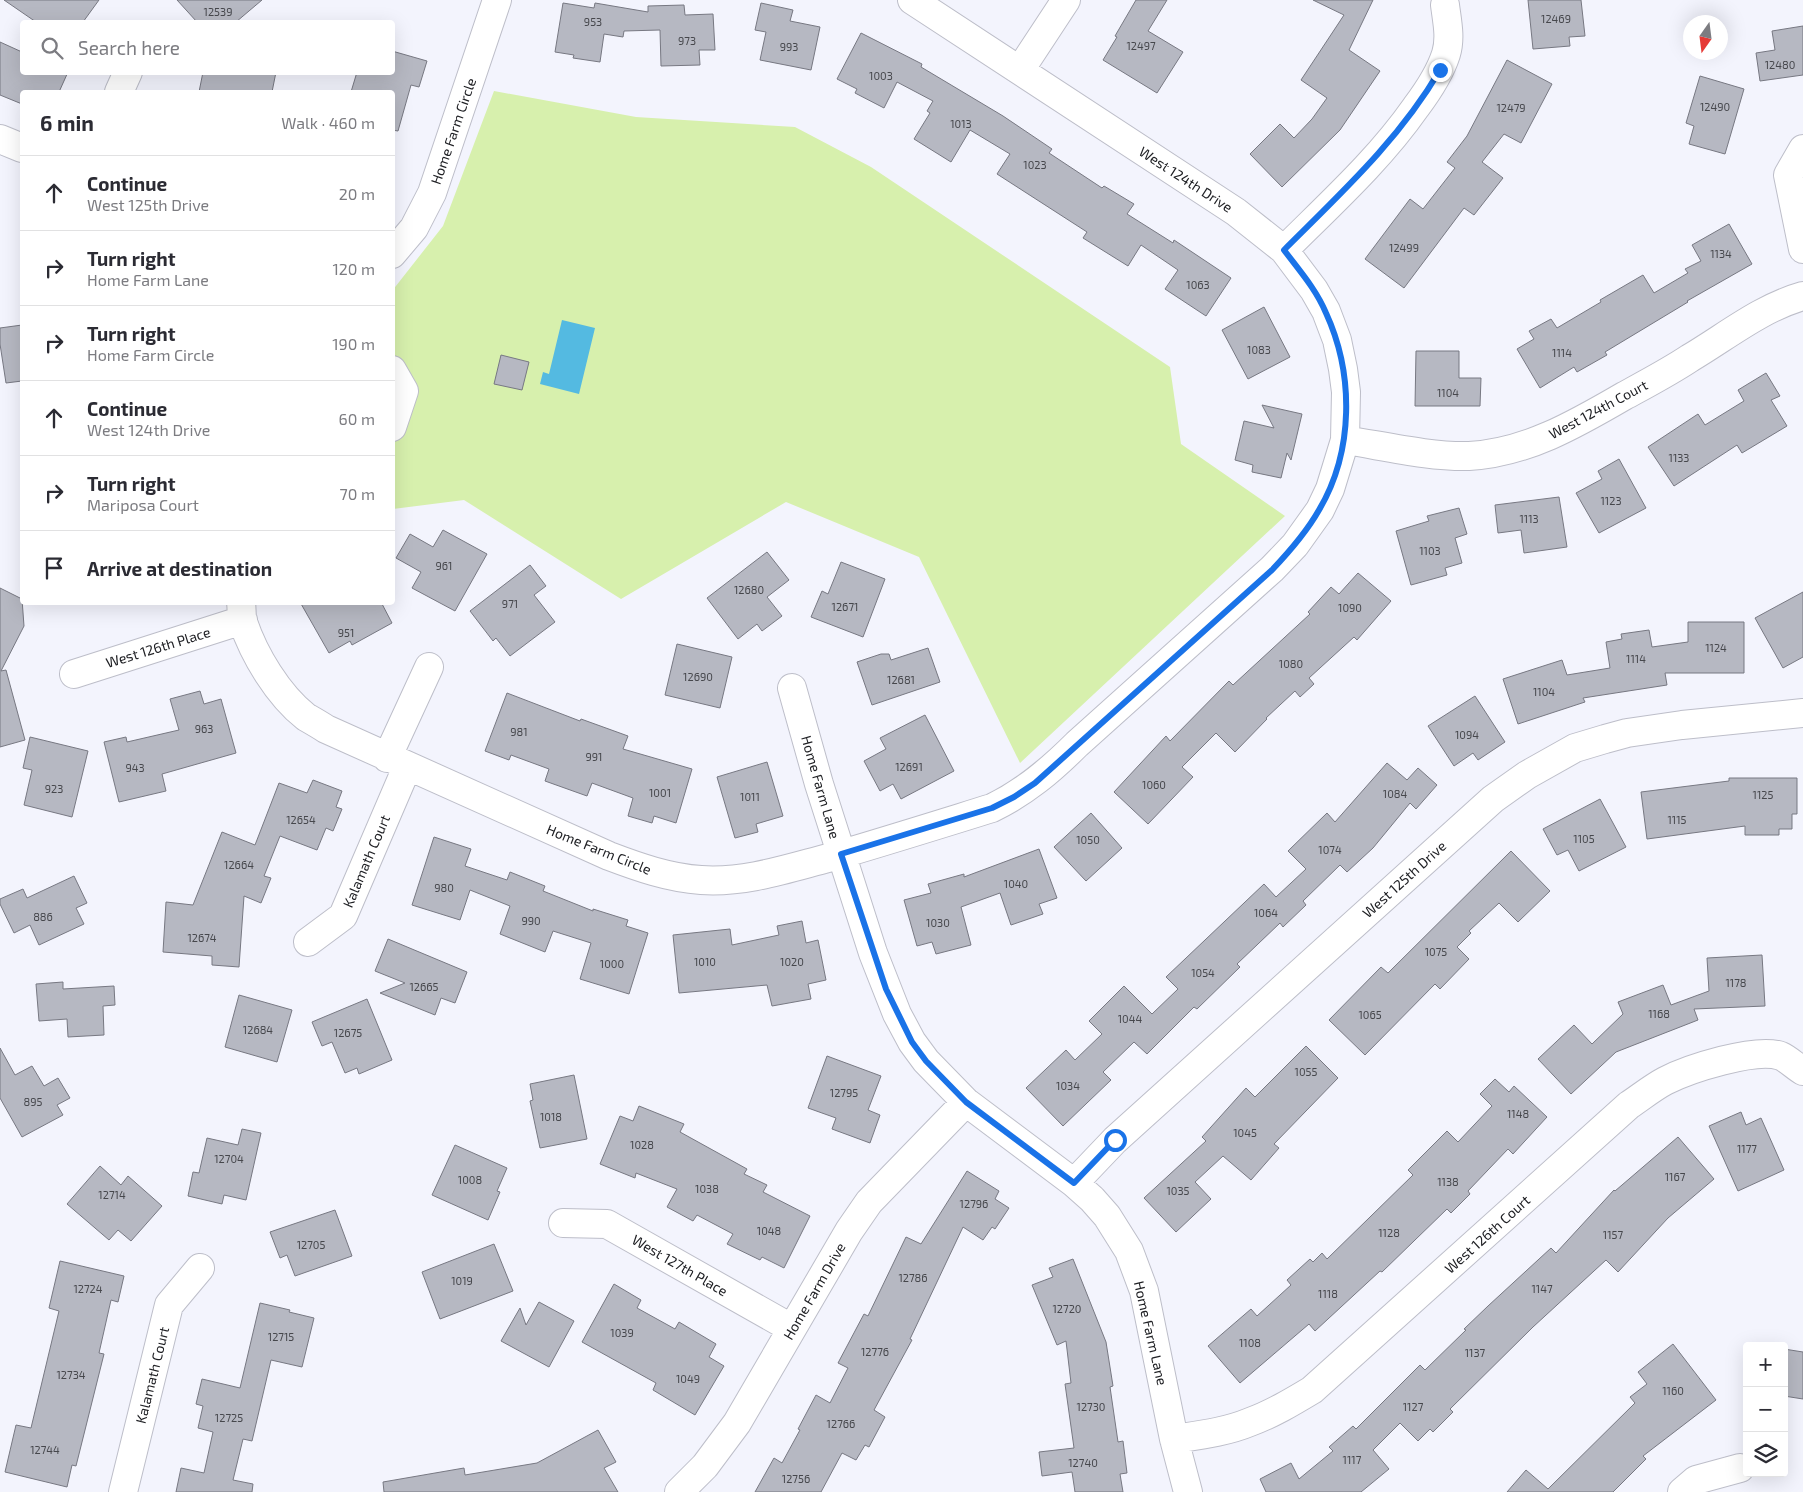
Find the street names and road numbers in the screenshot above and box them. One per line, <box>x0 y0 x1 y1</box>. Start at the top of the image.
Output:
street label: Home Farm Circle <box>427 76 479 186</box>
street label: West 124th Drive <box>1136 142 1236 216</box>
street label: West 124th Court <box>1546 376 1650 442</box>
street label: West 126th Place <box>104 623 212 671</box>
street label: Home Farm Lane <box>798 733 844 841</box>
street label: Kalamath Court <box>339 812 393 910</box>
street label: Home Farm Circle <box>544 820 654 878</box>
street label: West 125th Drive <box>1359 837 1449 921</box>
street label: West 126th Court <box>1441 1191 1533 1277</box>
street label: West 127th Place <box>629 1231 731 1299</box>
street label: Home Farm Drive <box>779 1239 849 1343</box>
street label: Home Farm Lane <box>1131 1279 1171 1387</box>
street label: Kalamath Court <box>132 1325 172 1425</box>

